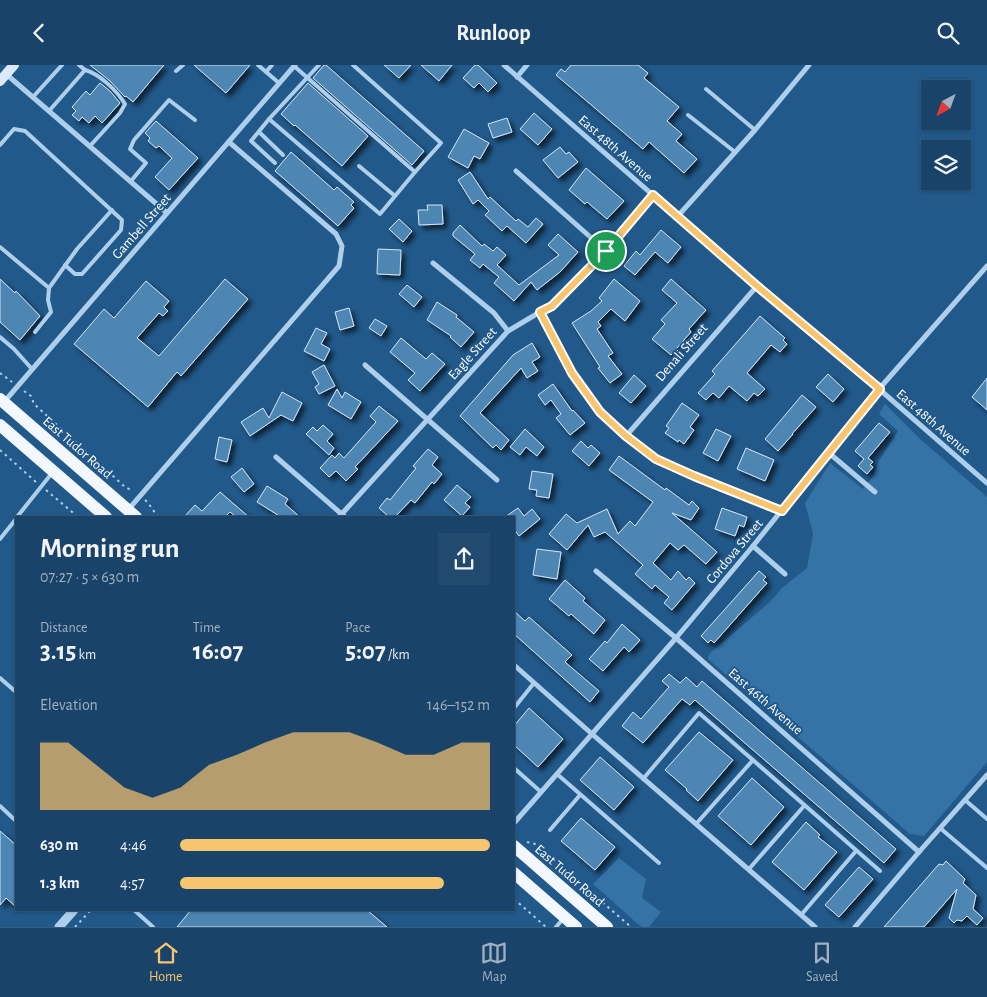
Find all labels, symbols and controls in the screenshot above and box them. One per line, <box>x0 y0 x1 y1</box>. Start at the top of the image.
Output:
icon: back <box>25 19 53 47</box>
icon: search <box>934 19 962 47</box>
text: Runloop <box>456 22 531 44</box>
north arrow <box>921 80 971 130</box>
map controls <box>921 80 971 190</box>
street label: East 48th Avenue <box>576 113 655 185</box>
button: layers <box>921 140 971 190</box>
street label: Gambell Street <box>110 191 174 262</box>
pin <box>585 230 627 272</box>
icon: arrive <box>592 237 620 265</box>
street label: Denali Street <box>653 321 711 384</box>
street label: Eagle Street <box>446 324 500 382</box>
street label: East 48th Avenue <box>894 387 973 459</box>
street label: East Tudor Road <box>40 414 115 481</box>
street label: Cordova Street <box>704 516 766 587</box>
button: share <box>438 533 490 585</box>
text: Morning run <box>40 535 180 563</box>
text: 07:27 · 5 × 630 m <box>40 569 139 585</box>
text: Distance <box>40 621 87 635</box>
text: Time <box>193 621 221 635</box>
text: Pace <box>345 621 371 635</box>
text: 3.15 <box>40 639 76 664</box>
text: 16:07 <box>193 639 243 664</box>
text: 5:07 <box>345 639 386 664</box>
text: km <box>76 648 96 662</box>
text: /km <box>386 648 410 662</box>
street label: East 46th Avenue <box>726 666 805 738</box>
text: Elevation <box>40 697 98 713</box>
text: 146–152 m <box>427 697 490 713</box>
text: 630 m <box>40 837 78 853</box>
text: 4:46 <box>120 837 147 853</box>
street label: East Tudor Road <box>532 842 607 909</box>
text: 1.3 km <box>40 875 80 891</box>
text: 4:57 <box>120 875 145 891</box>
tab: Home <box>149 939 183 986</box>
tab: Map <box>480 939 508 986</box>
tab: Saved <box>806 939 838 986</box>

